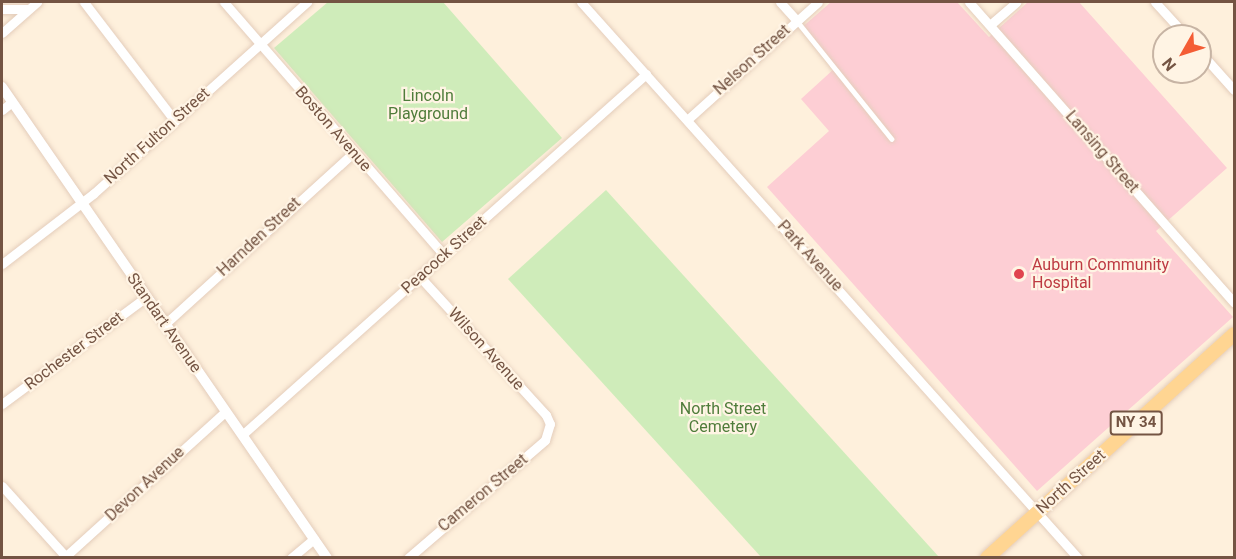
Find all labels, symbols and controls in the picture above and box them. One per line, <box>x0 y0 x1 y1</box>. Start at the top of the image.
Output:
street label: Nelson Street <box>710 21 794 99</box>
north arrow <box>1152 24 1212 84</box>
text: N <box>1158 54 1180 75</box>
street label: Boston Avenue <box>291 82 375 176</box>
street label: North Fulton Street <box>100 84 214 188</box>
park label: Lincoln Playground <box>388 86 468 124</box>
street label: Lansing Street <box>1061 107 1143 197</box>
street label: Harnden Street <box>213 194 305 280</box>
street label: Peacock Street <box>398 212 490 298</box>
street label: Park Avenue <box>773 217 847 295</box>
place label: Auburn Community Hospital <box>1032 255 1169 293</box>
marker: Auburn Community Hospital <box>1010 265 1028 283</box>
street label: Standart Avenue <box>122 269 206 377</box>
street label: Wilson Avenue <box>444 304 528 394</box>
street label: Rochester Street <box>21 308 127 394</box>
park label: North Street Cemetery <box>680 399 766 437</box>
road number: NY 34 <box>1109 411 1163 435</box>
street label: Devon Avenue <box>102 443 188 525</box>
street label: North Street <box>1032 446 1110 518</box>
street label: Cameron Street <box>434 450 532 536</box>

